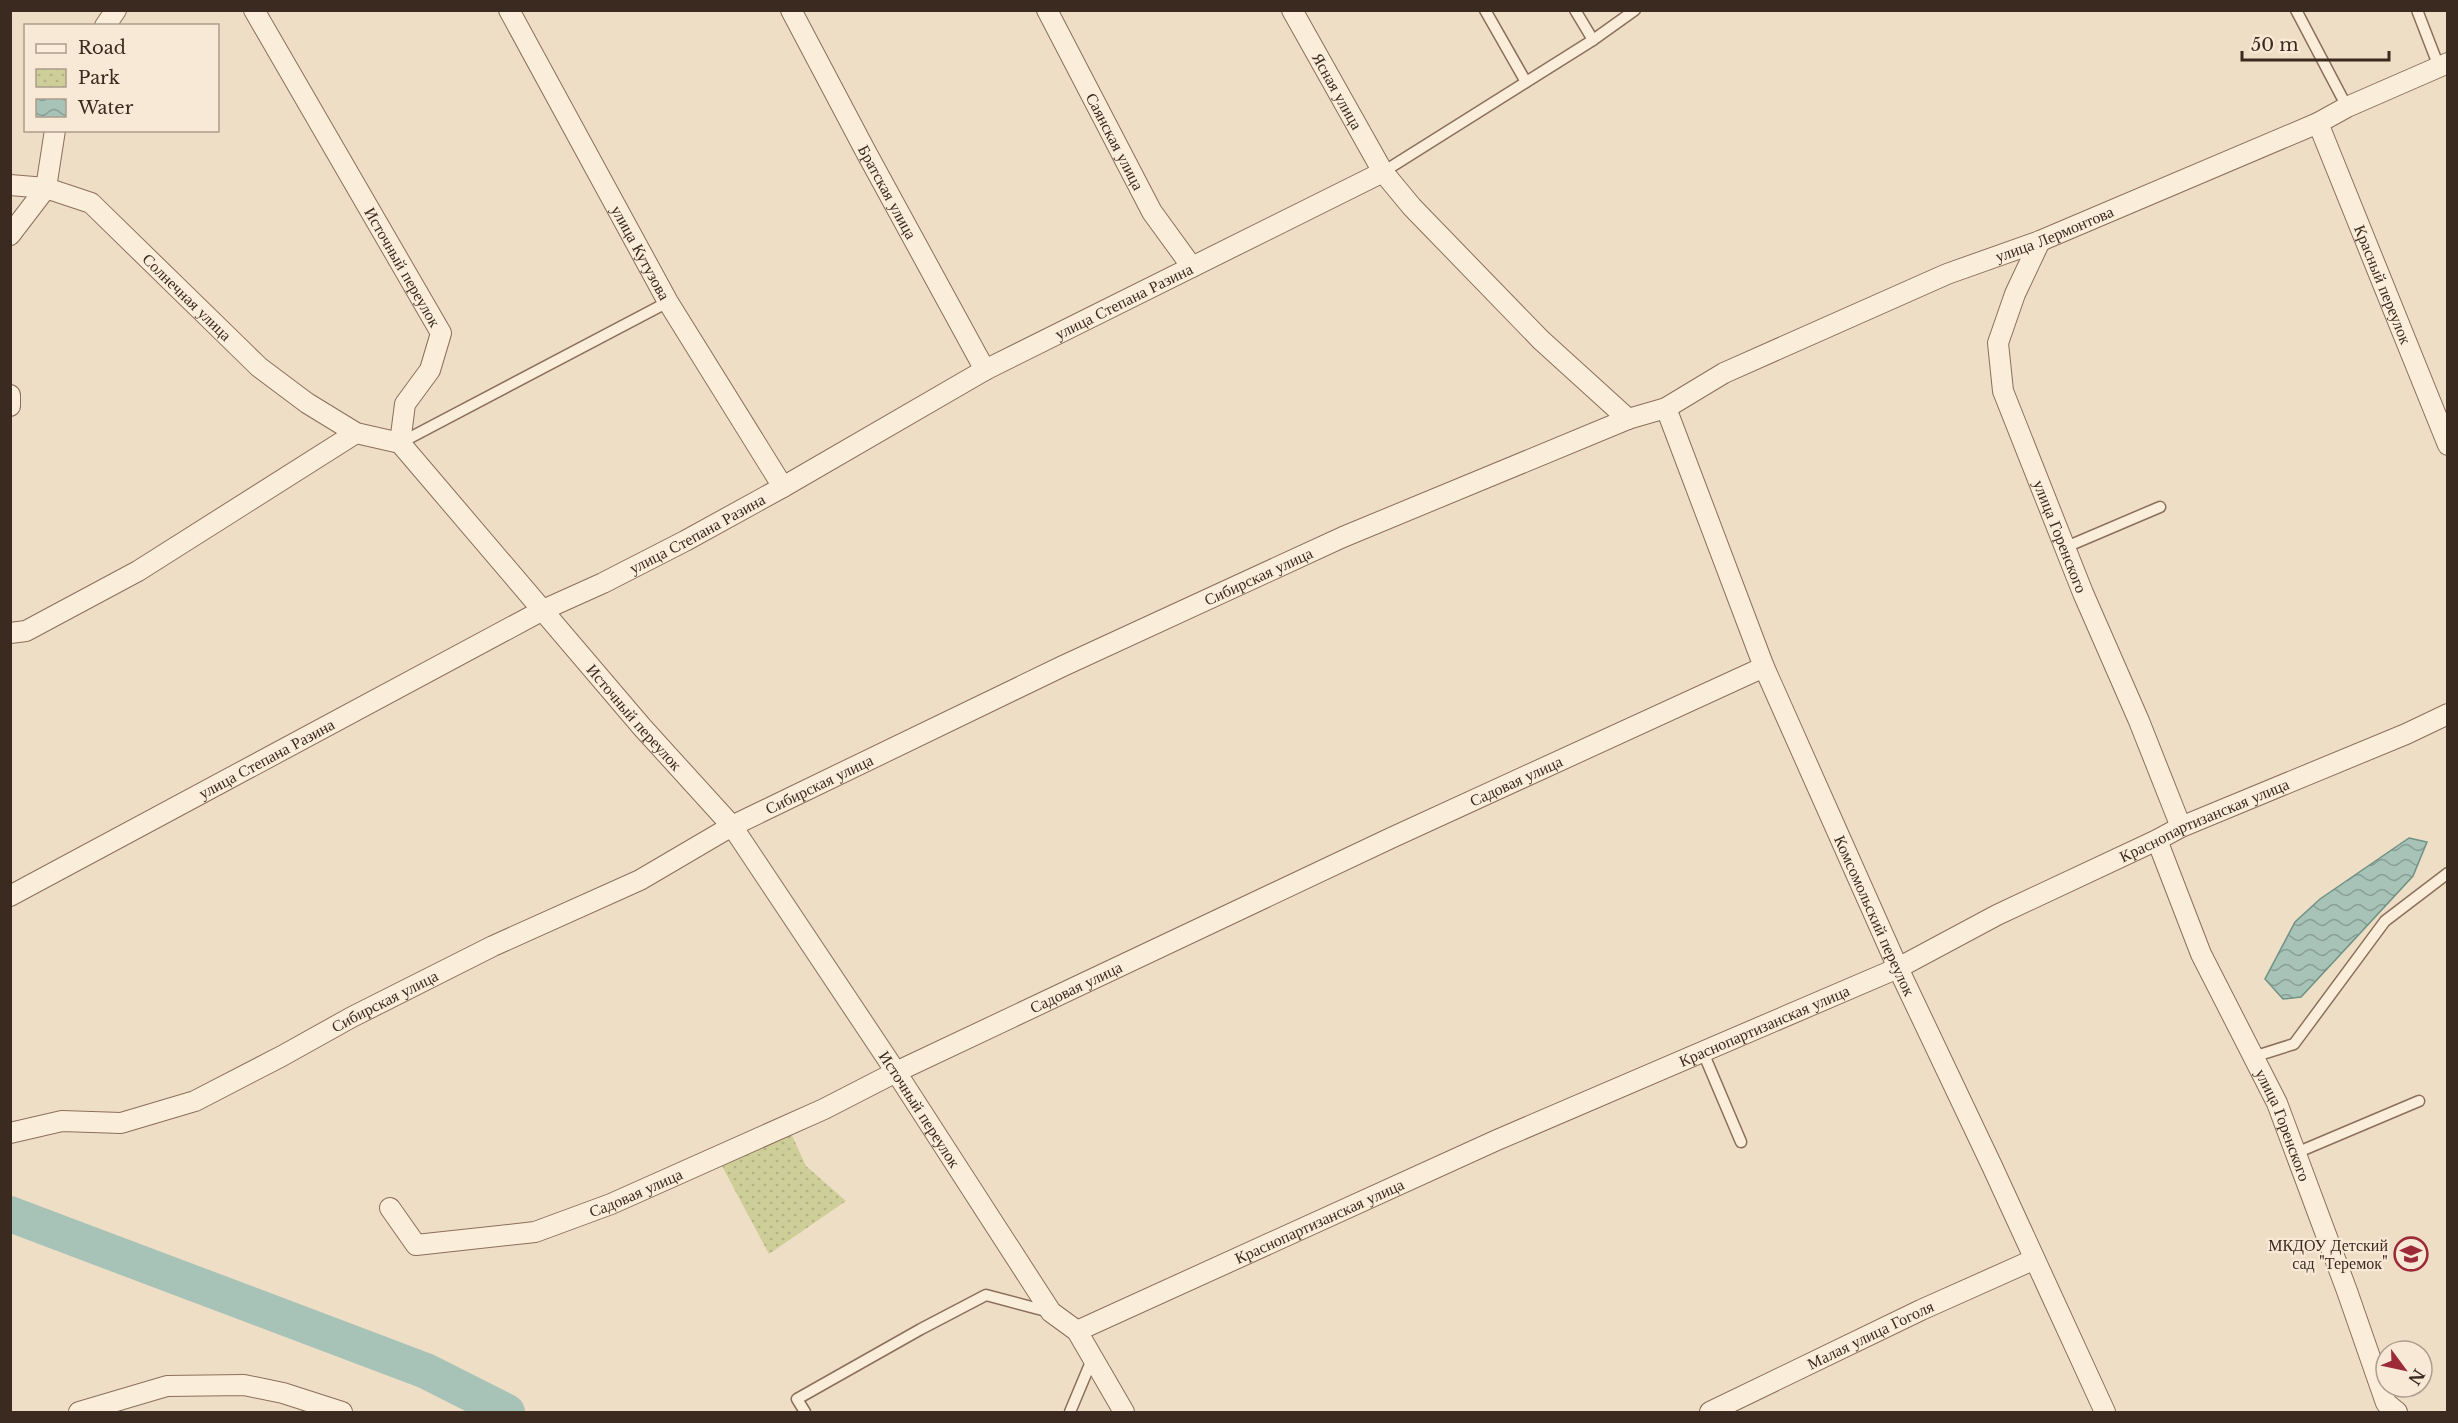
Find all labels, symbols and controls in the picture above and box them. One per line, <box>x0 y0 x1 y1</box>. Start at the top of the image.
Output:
legend <box>24 24 219 132</box>
scale bar <box>2242 24 2389 62</box>
text: 50 m <box>2251 34 2299 56</box>
text: Road <box>78 37 126 59</box>
street label: Ясная улица <box>1308 49 1367 133</box>
text: Park <box>78 67 120 89</box>
street label: Саянская улица <box>1082 89 1149 193</box>
text: Water <box>77 97 134 119</box>
street label: Братская улица <box>854 141 922 242</box>
street label: улица Кутузова <box>607 201 675 303</box>
street label: улица Лермонтова <box>1992 201 2116 266</box>
street label: Источный переулок <box>360 204 445 331</box>
street label: Красный переулок <box>2350 222 2416 347</box>
street label: Солнечная улица <box>138 249 236 345</box>
street label: улица Степана Разина <box>1052 258 1196 344</box>
street label: улица Горенского <box>2029 477 2092 596</box>
street label: улица Степана Разина <box>626 489 768 578</box>
street label: Сибирская улица <box>1201 542 1316 610</box>
street label: Источный переулок <box>583 660 687 775</box>
street label: улица Степана Разина <box>195 714 338 803</box>
street label: Сибирская улица <box>762 749 876 818</box>
street label: Садовая улица <box>1466 751 1565 811</box>
street label: Краснопартизанская улица <box>2116 774 2292 866</box>
street label: Комсомольский переулок <box>1830 832 1920 999</box>
street label: Садовая улица <box>1026 957 1125 1017</box>
street label: Сибирская улица <box>328 965 441 1037</box>
street label: Краснопартизанская улица <box>1676 980 1852 1071</box>
street label: Источный переулок <box>875 1047 965 1171</box>
street label: улица Горенского <box>2251 1065 2315 1184</box>
street label: Садовая улица <box>586 1164 685 1221</box>
street label: Краснопартизанская улица <box>1231 1174 1407 1268</box>
place label: МКДОУ Детский сад "Теремок" <box>2268 1235 2388 1273</box>
school or university icon: МКДОУ Детский сад "Теремок" <box>2393 1236 2429 1272</box>
street label: Малая улица Гоголя <box>1804 1295 1937 1374</box>
north arrow <box>2374 1339 2434 1399</box>
text: N <box>2404 1365 2429 1389</box>

